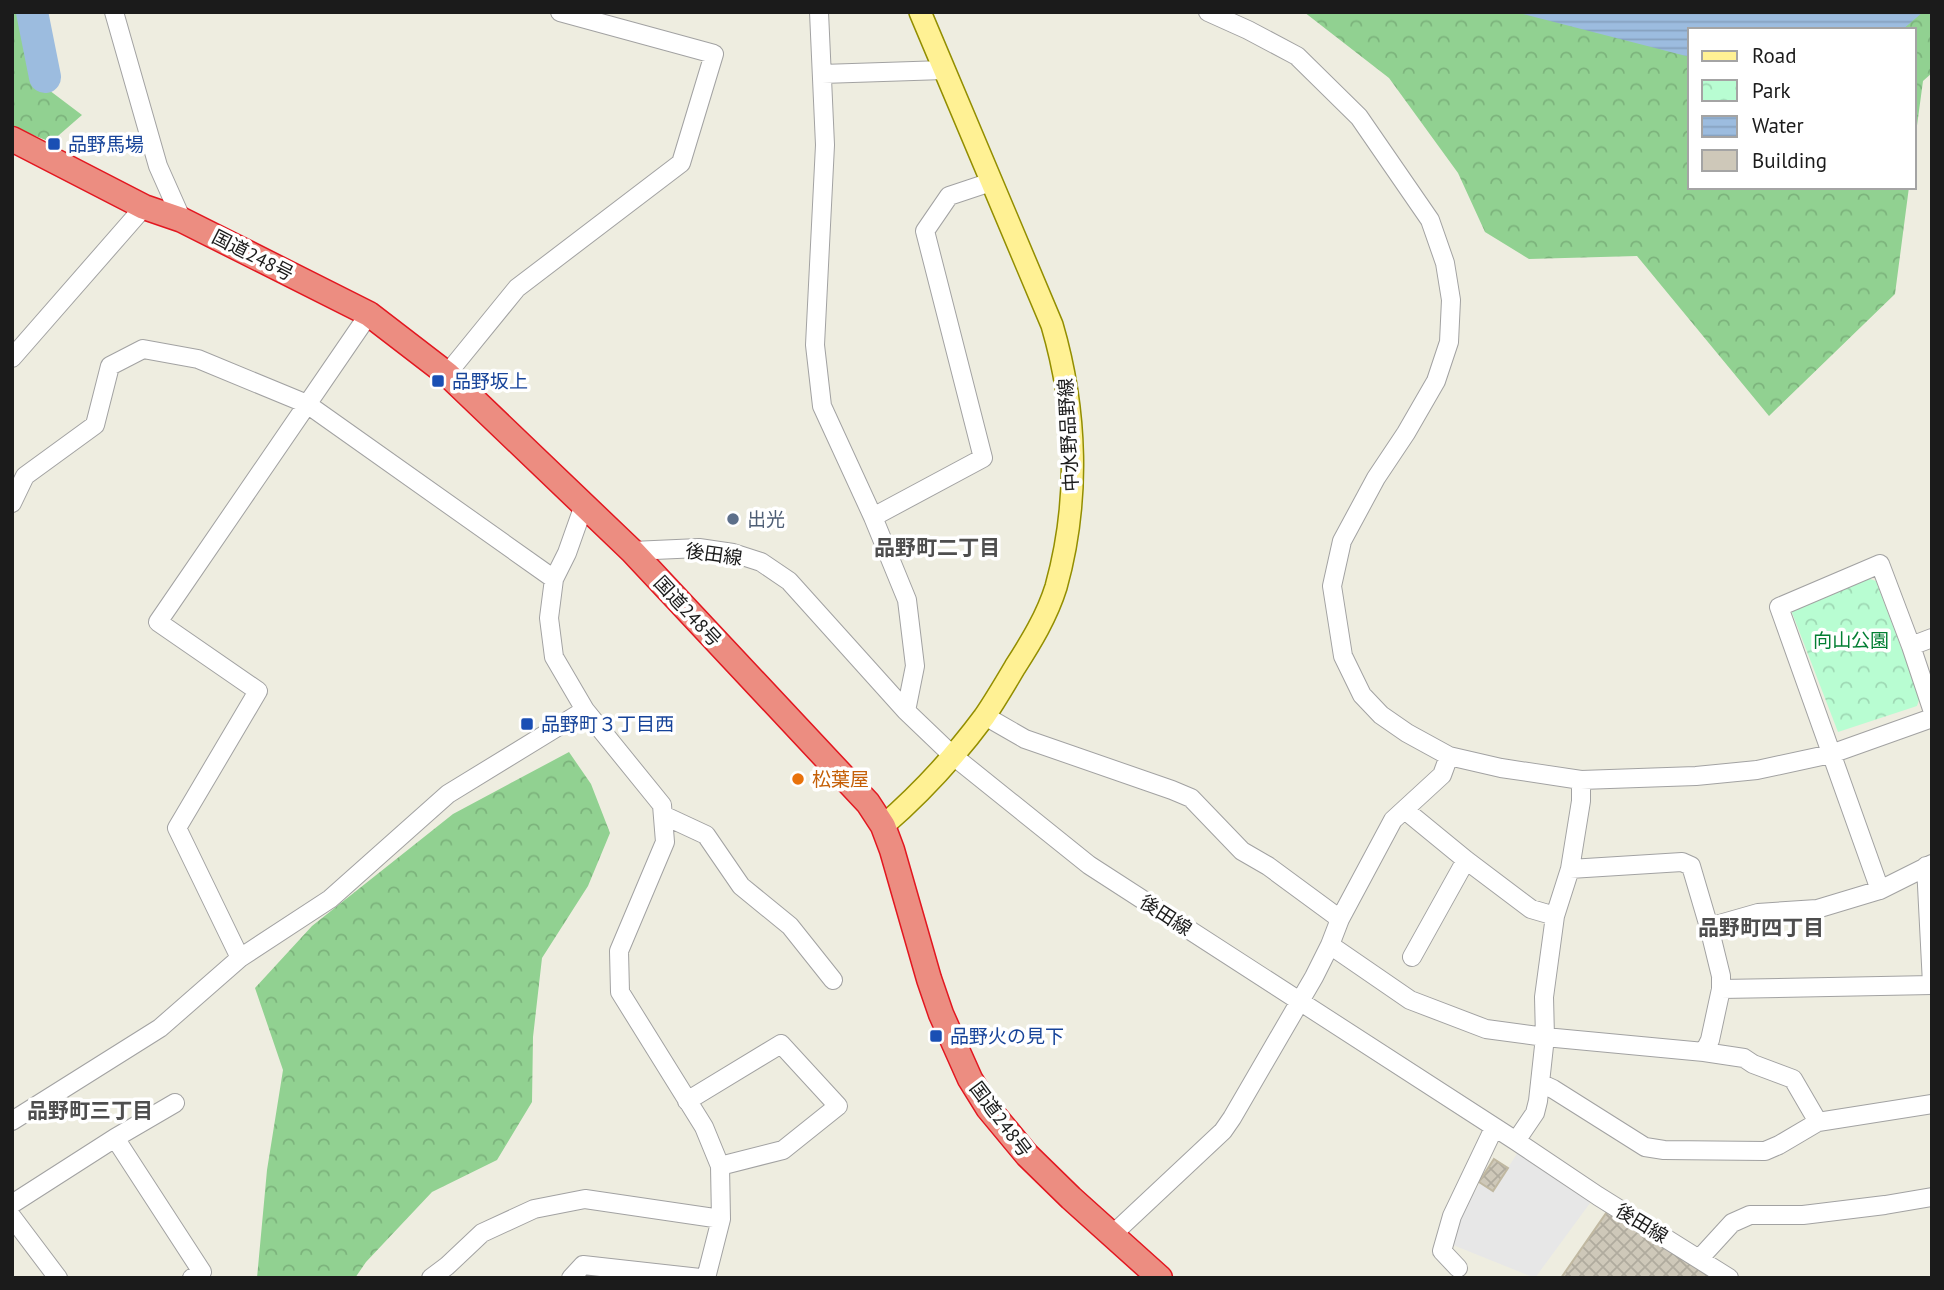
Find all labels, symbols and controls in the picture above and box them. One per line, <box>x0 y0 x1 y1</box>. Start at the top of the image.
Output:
legend <box>1688 28 1916 189</box>
text: Road <box>1752 42 1796 69</box>
text: Park <box>1752 77 1791 104</box>
text: Water <box>1752 112 1804 139</box>
place label: 品野馬場 <box>68 132 144 156</box>
marker: 品野馬場 <box>46 136 62 152</box>
text: Building <box>1752 147 1827 174</box>
street label: 国道248号 <box>208 224 298 286</box>
place label: 品野坂上 <box>452 369 528 393</box>
marker: 品野坂上 <box>430 373 446 389</box>
street label: 中水野品野線 <box>1053 377 1083 493</box>
place label: 出光 <box>747 507 785 531</box>
marker: 出光 <box>725 511 741 527</box>
district label: 品野町二丁目 <box>874 534 1000 561</box>
street label: 後田線 <box>684 538 744 570</box>
street label: 国道248号 <box>649 571 727 651</box>
park label: 向山公園 <box>1813 628 1889 652</box>
place label: 品野町３丁目西 <box>541 712 674 736</box>
marker: 品野町３丁目西 <box>519 716 535 732</box>
place label: 松葉屋 <box>812 767 869 791</box>
marker: 松葉屋 <box>790 771 806 787</box>
street label: 後田線 <box>1136 889 1196 941</box>
district label: 品野町四丁目 <box>1698 914 1824 941</box>
place label: 品野火の見下 <box>950 1024 1064 1048</box>
marker: 品野火の見下 <box>928 1028 944 1044</box>
street label: 国道248号 <box>965 1077 1037 1161</box>
district label: 品野町三丁目 <box>27 1097 153 1124</box>
street label: 後田線 <box>1611 1198 1673 1248</box>

